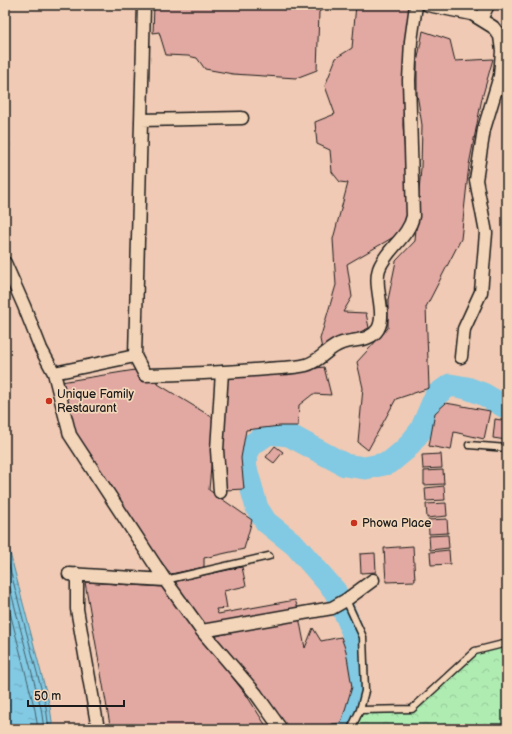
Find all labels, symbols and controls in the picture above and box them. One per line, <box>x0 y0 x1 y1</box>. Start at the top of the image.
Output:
place label: Unique Family Restaurant <box>57 387 134 416</box>
marker: Unique Family Restaurant <box>44 396 54 406</box>
place label: Phowa Place <box>362 516 431 531</box>
marker: Phowa Place <box>349 518 359 528</box>
scale bar <box>28 682 124 708</box>
text: 50 m <box>34 689 61 704</box>

